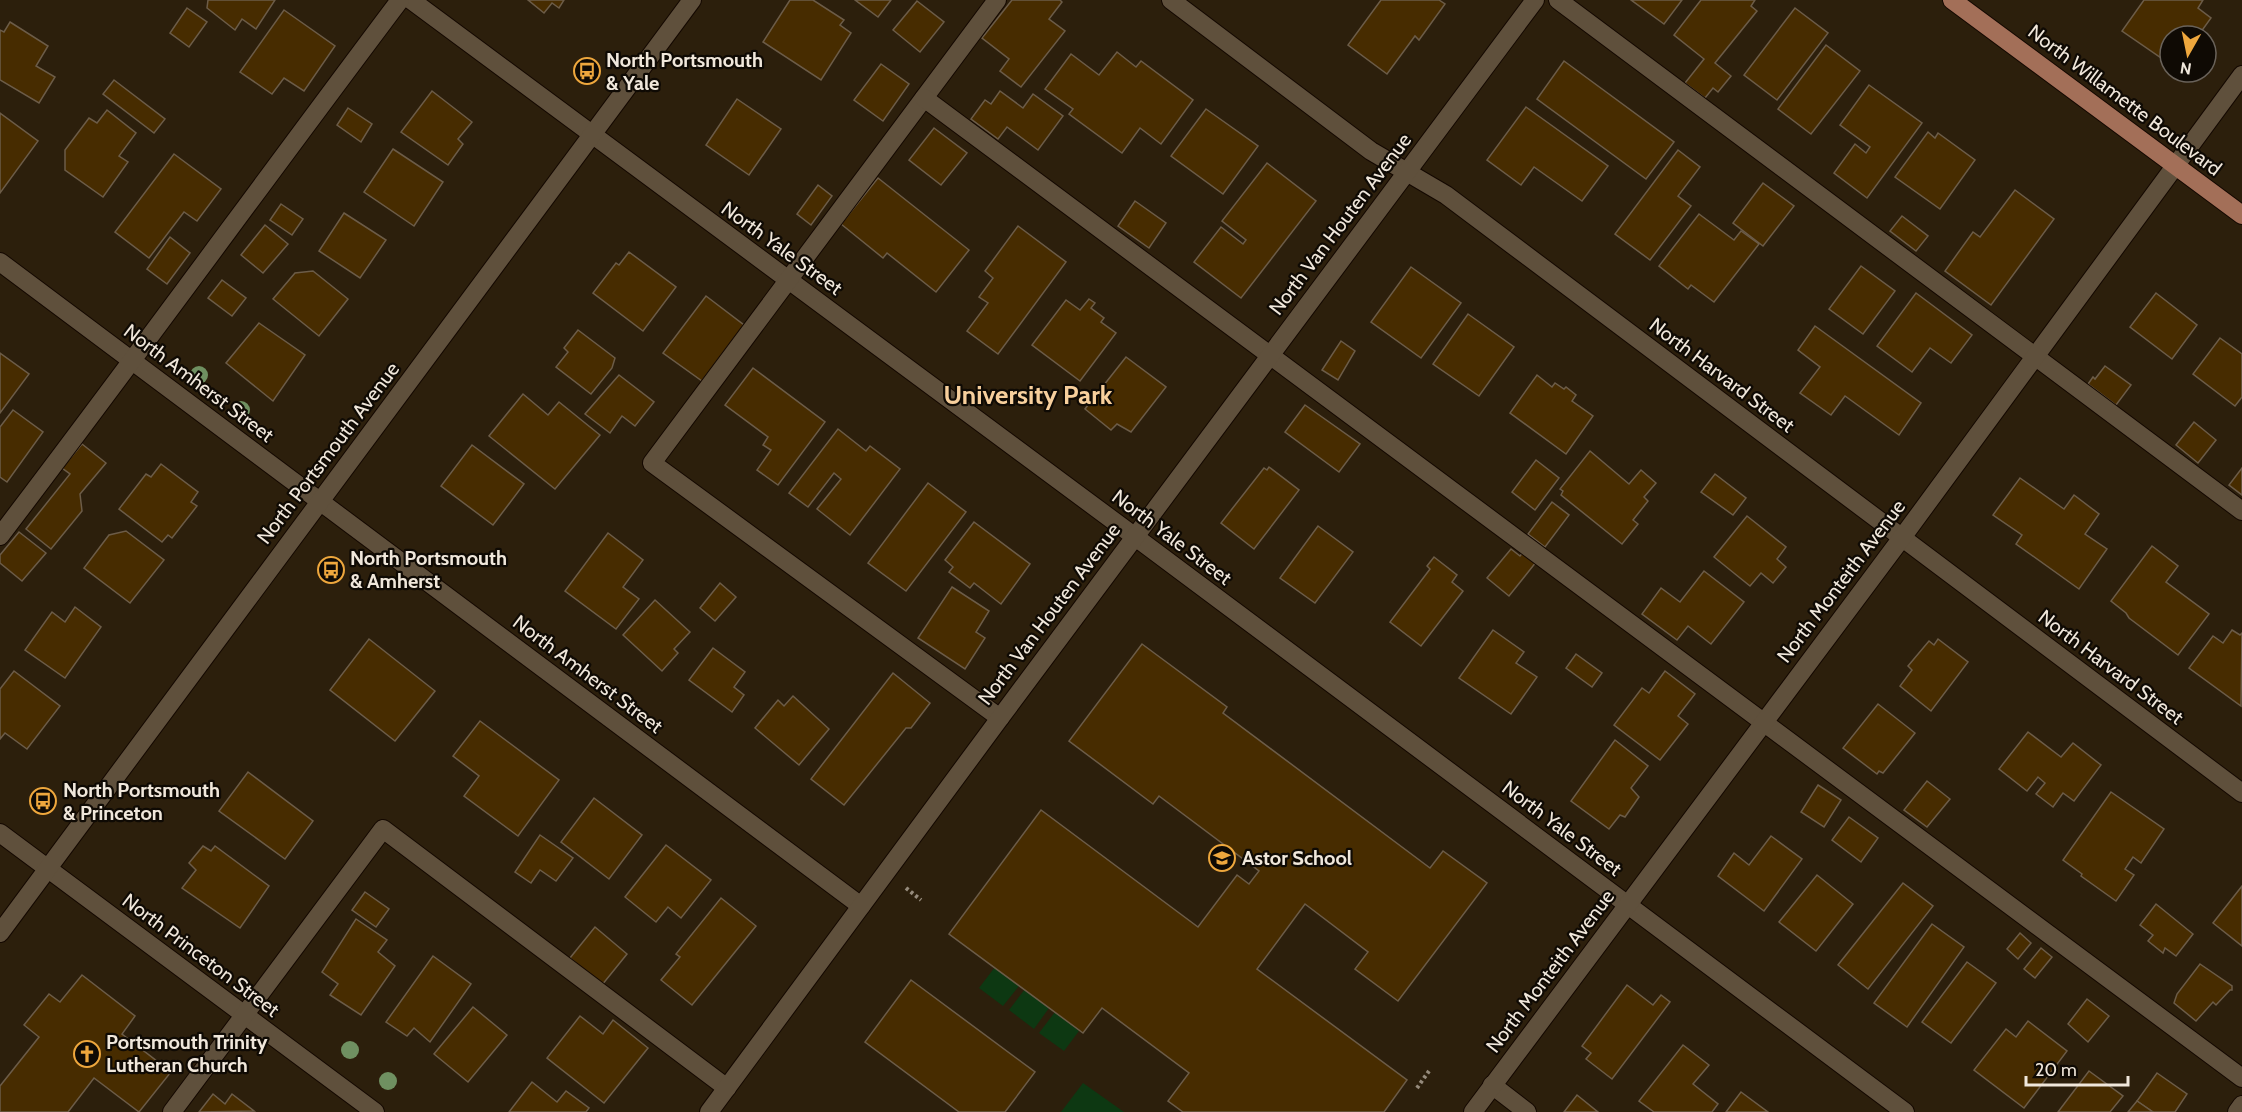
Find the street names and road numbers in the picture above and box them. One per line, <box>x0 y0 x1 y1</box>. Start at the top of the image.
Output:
street label: North Willamette Boulevard <box>2024 19 2226 181</box>
street label: North Van Houten Avenue <box>1264 128 1416 320</box>
street label: North Yale Street <box>717 196 847 300</box>
street label: North Harvard Street <box>1645 313 1799 438</box>
street label: North Amherst Street <box>119 319 279 447</box>
street label: North Portsmouth Avenue <box>252 357 404 549</box>
street label: North Yale Street <box>1107 484 1237 590</box>
street label: North Monteith Avenue <box>1772 495 1910 667</box>
street label: North Van Houten Avenue <box>973 518 1125 710</box>
street label: North Harvard Street <box>2034 605 2188 730</box>
street label: North Amherst Street <box>508 610 668 738</box>
street label: North Yale Street <box>1497 775 1627 881</box>
street label: North Monteith Avenue <box>1481 885 1619 1057</box>
street label: North Princeton Street <box>118 888 284 1022</box>

